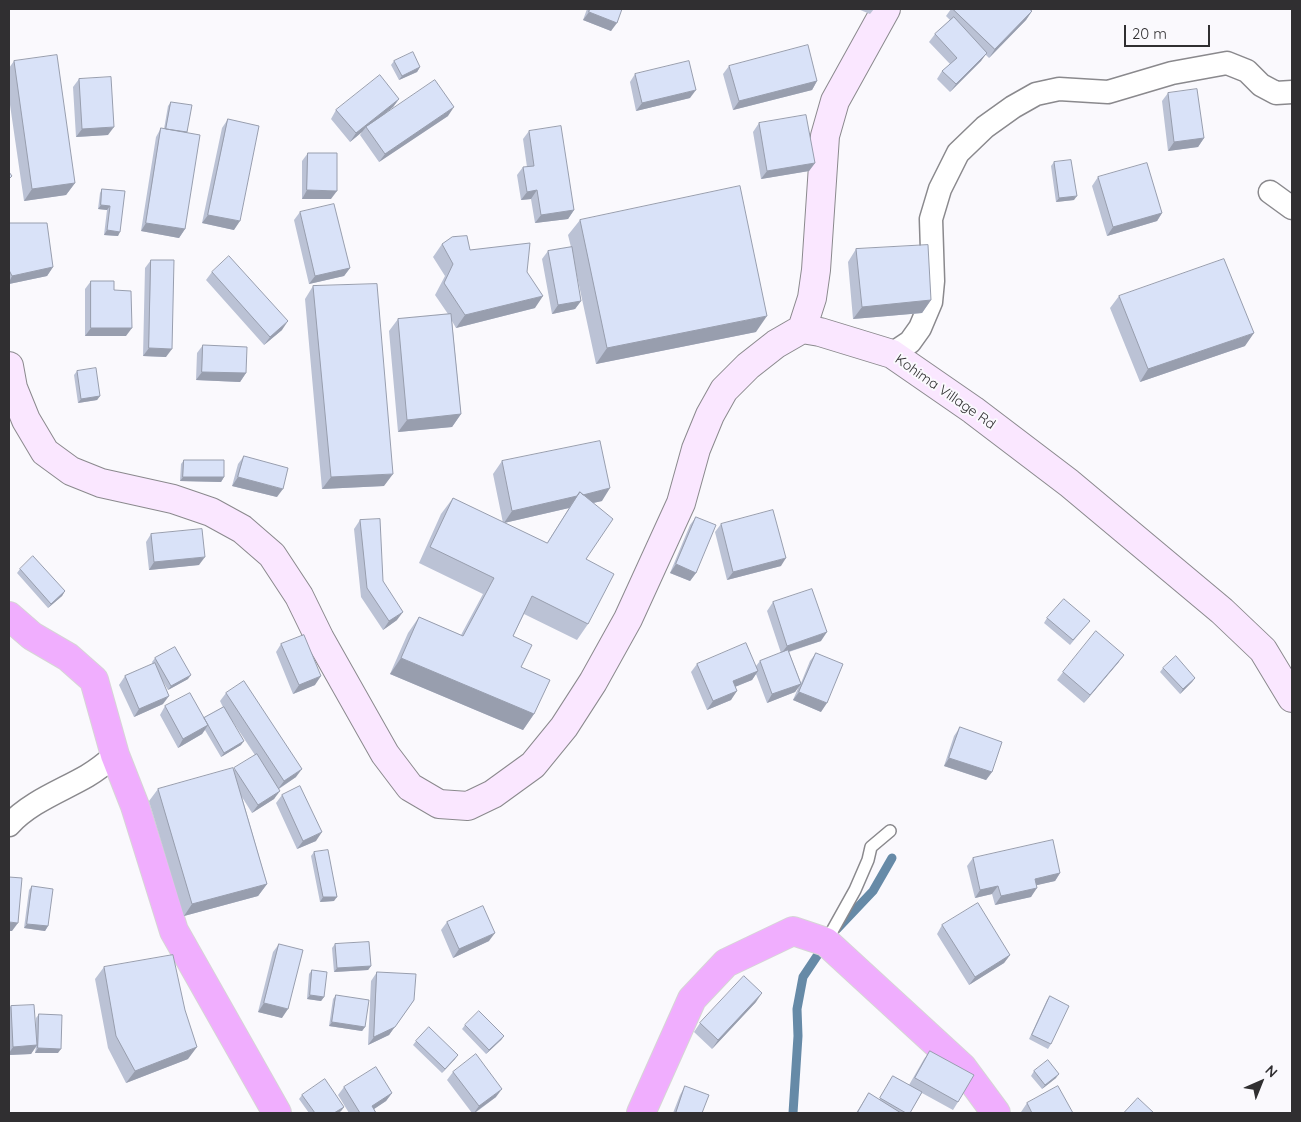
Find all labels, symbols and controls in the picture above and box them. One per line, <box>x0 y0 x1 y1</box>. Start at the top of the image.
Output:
scale bar <box>1126 15 1212 47</box>
text: 20 m <box>1132 24 1167 43</box>
street label: Kohima Village Rd <box>892 351 998 433</box>
north arrow <box>1236 1057 1286 1107</box>
text: N <box>1261 1061 1281 1081</box>

